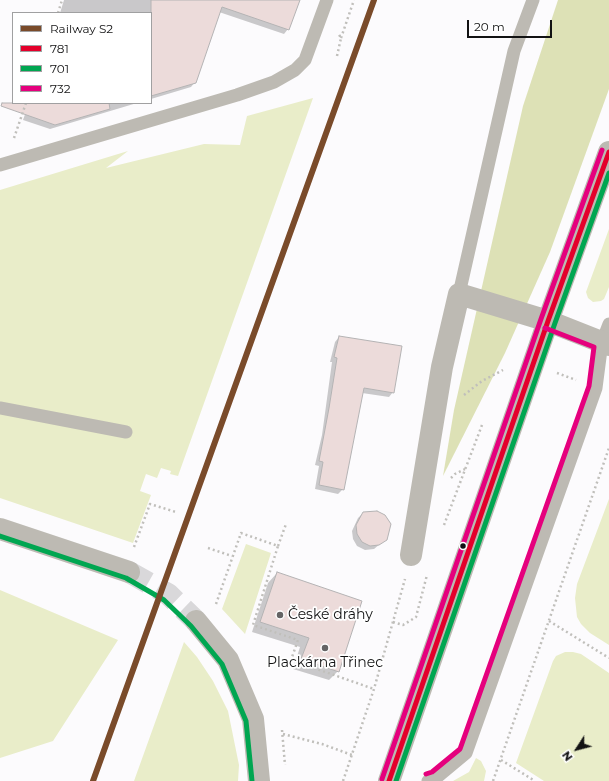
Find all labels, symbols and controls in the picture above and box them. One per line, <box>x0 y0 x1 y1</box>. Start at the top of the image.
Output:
legend <box>12 12 152 104</box>
scale bar <box>469 12 554 38</box>
text: 20 m <box>474 19 505 34</box>
text: Railway S2 <box>50 21 113 36</box>
text: 781 <box>50 41 69 56</box>
text: 701 <box>50 61 69 76</box>
text: 732 <box>50 81 71 96</box>
unlabelled marker <box>458 541 468 551</box>
place label: České dráhy <box>288 607 373 623</box>
marker: České dráhy <box>275 610 285 620</box>
marker: Plackárna Třinec <box>320 643 330 653</box>
place label: Plackárna Třinec <box>267 655 383 671</box>
north arrow <box>557 729 597 769</box>
text: N <box>559 748 576 764</box>

